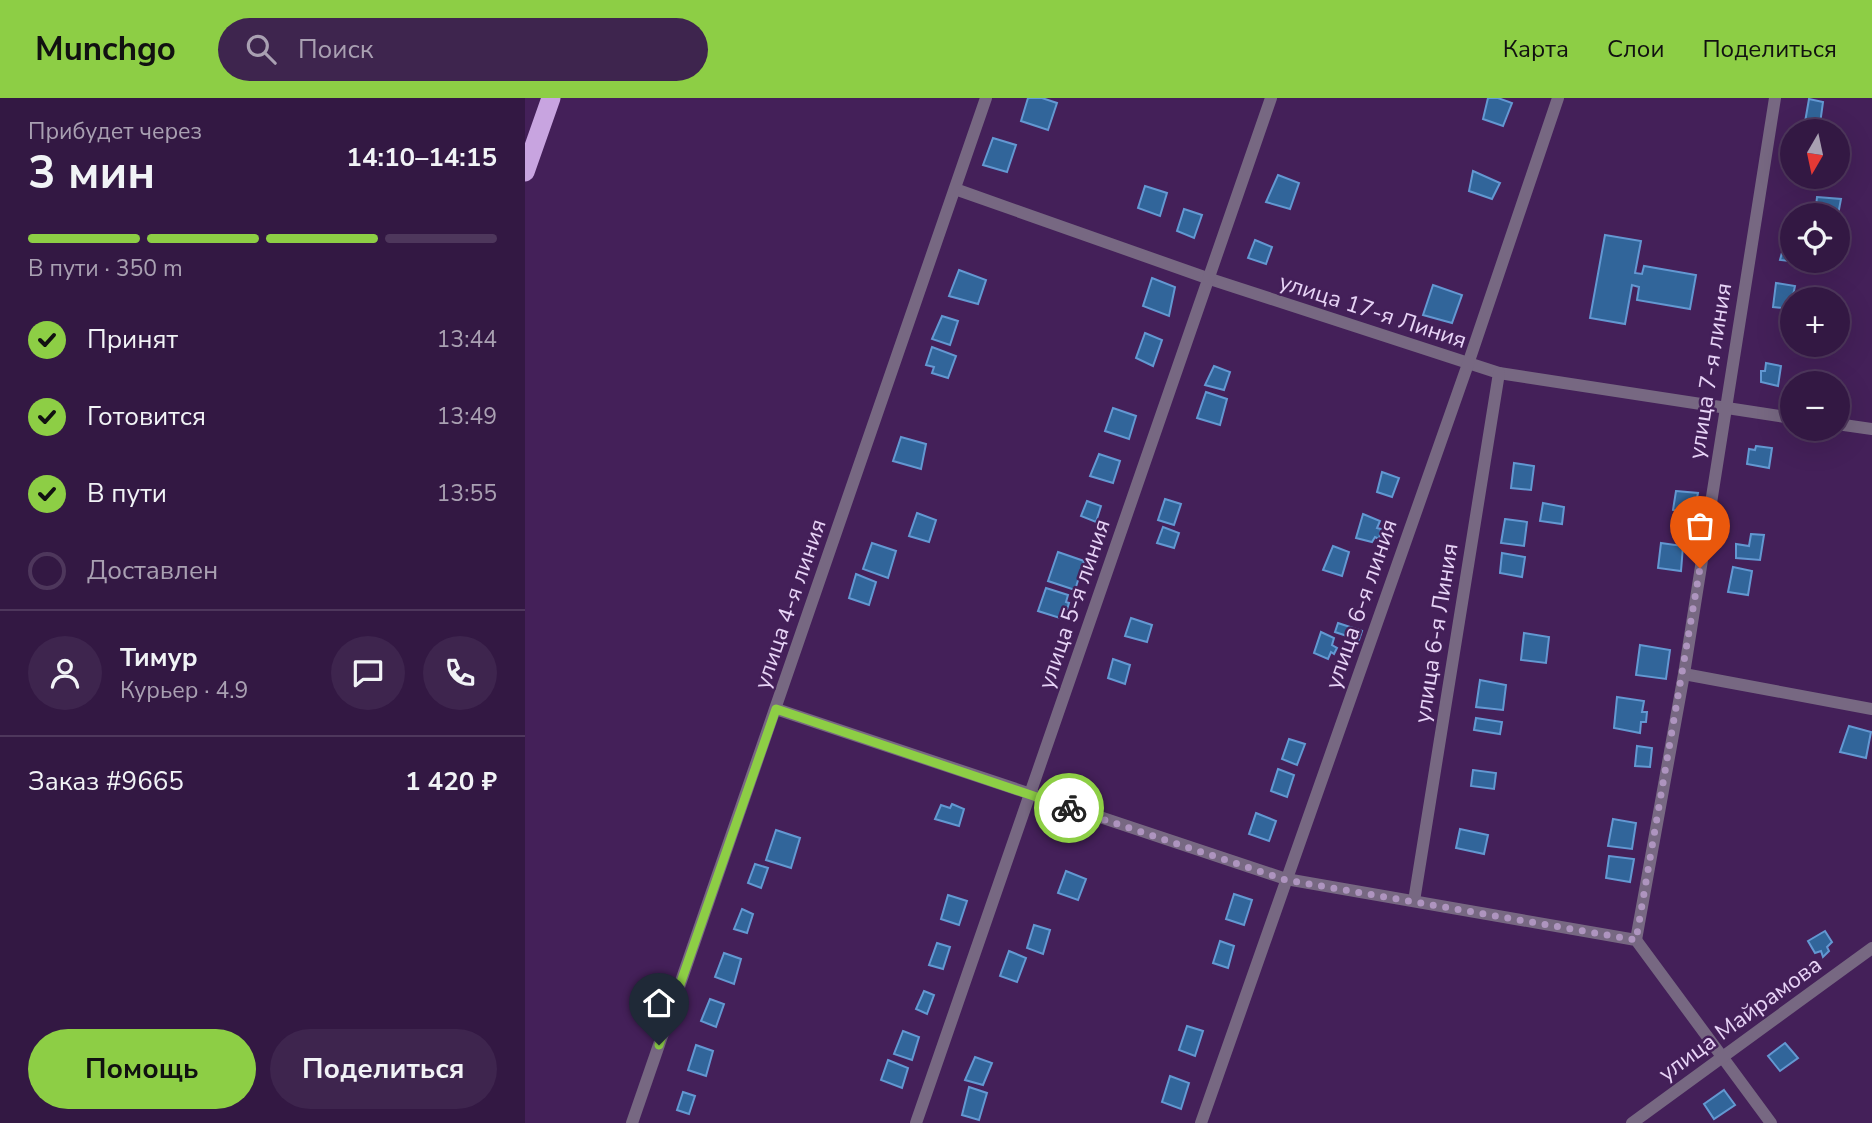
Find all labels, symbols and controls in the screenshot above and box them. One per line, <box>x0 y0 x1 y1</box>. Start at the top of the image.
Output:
search box <box>218 18 708 81</box>
text: Munchgo <box>35 27 176 72</box>
icon: search <box>242 30 280 68</box>
text: Поиск <box>298 32 373 67</box>
text: Карта <box>1503 33 1569 65</box>
text: Слои <box>1607 33 1664 65</box>
text: Поделиться <box>1702 33 1837 65</box>
text: Прибудет через <box>28 116 202 147</box>
north arrow <box>1780 119 1850 189</box>
map controls <box>1780 119 1850 441</box>
text: 14:10–14:15 <box>346 140 497 175</box>
text: 3 мин <box>28 141 155 204</box>
button: locate <box>1780 203 1850 273</box>
text: В пути · 350 m <box>28 253 183 284</box>
street label: улица 17-я Линия <box>1275 266 1471 356</box>
street label: улица 7-я линия <box>1681 281 1739 461</box>
button: + <box>1780 287 1850 357</box>
icon: check <box>28 321 66 359</box>
text: Принят <box>87 322 178 357</box>
text: 13:44 <box>437 324 497 355</box>
button: − <box>1780 371 1850 441</box>
icon: check <box>28 398 66 436</box>
text: Готовится <box>87 399 206 434</box>
text: 13:49 <box>437 401 497 432</box>
icon: check <box>28 475 66 513</box>
text: В пути <box>87 476 167 511</box>
text: 13:55 <box>437 478 497 509</box>
pin <box>1670 496 1730 568</box>
icon: bag <box>1681 507 1719 545</box>
street label: улица 4-я линия <box>746 515 834 693</box>
street label: улица 5-я линия <box>1030 515 1118 693</box>
street label: улица 6-я линия <box>1317 515 1405 693</box>
street label: улица 6-я Линия <box>1406 541 1466 725</box>
text: Доставлен <box>87 553 218 588</box>
button: person <box>28 636 102 710</box>
button: chat <box>331 636 405 710</box>
button: phone <box>423 636 497 710</box>
text: Тимур <box>120 640 198 675</box>
text: Курьер · 4.9 <box>120 675 248 706</box>
text: Заказ #9665 <box>28 764 184 799</box>
text: 1 420 ₽ <box>405 764 497 799</box>
courier <box>1034 773 1104 843</box>
icon: bike <box>1050 789 1088 827</box>
street label: улица Майрамова <box>1652 949 1828 1089</box>
pin <box>629 973 689 1045</box>
icon: home <box>640 984 678 1022</box>
button: Помощь <box>28 1029 256 1109</box>
button: Поделиться <box>270 1029 497 1109</box>

